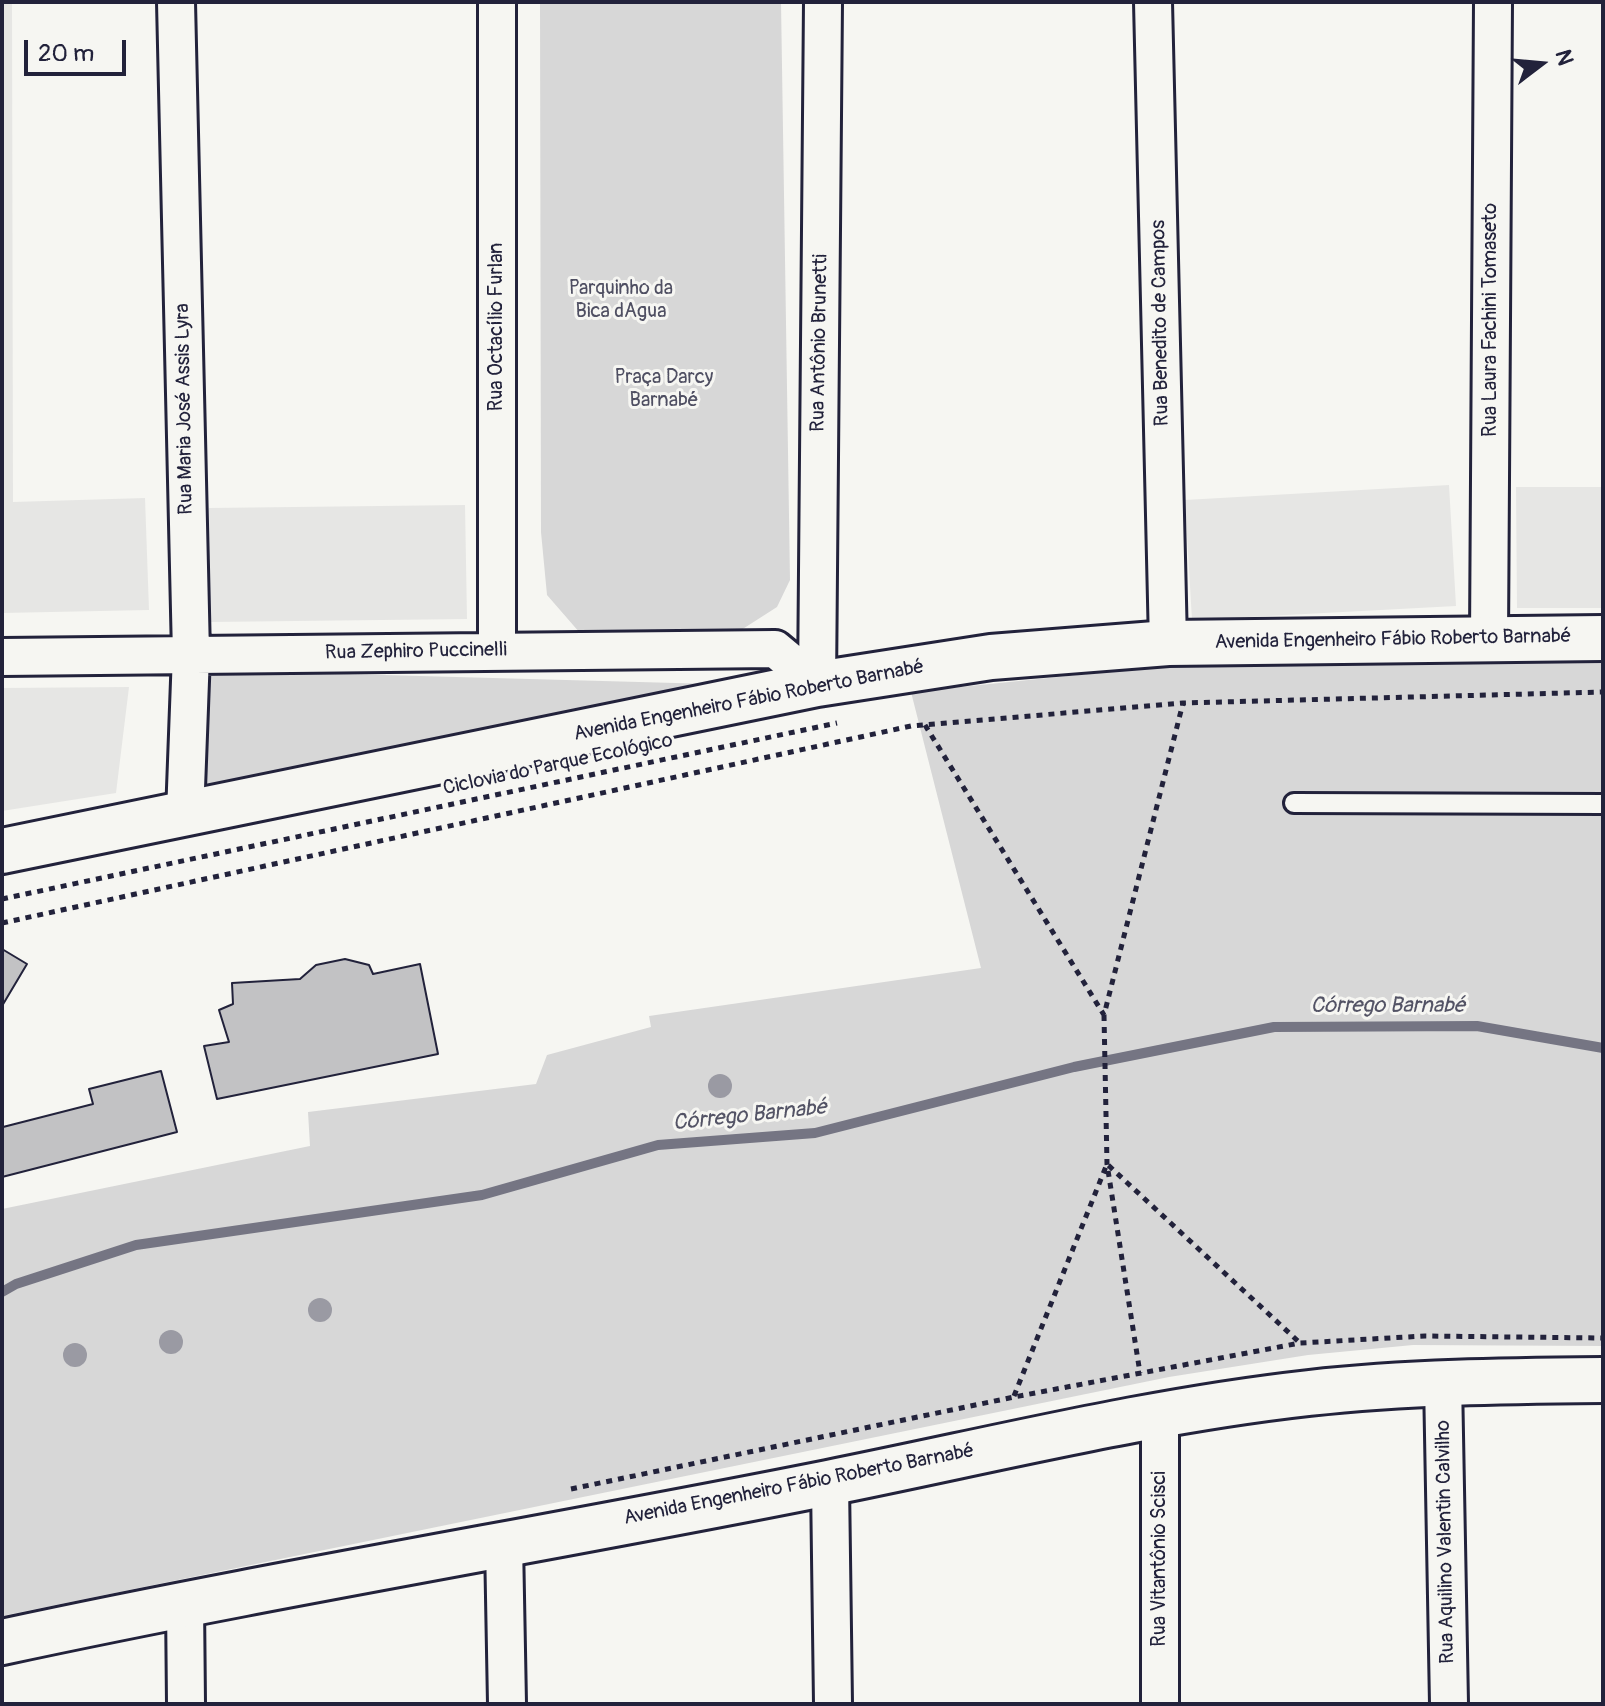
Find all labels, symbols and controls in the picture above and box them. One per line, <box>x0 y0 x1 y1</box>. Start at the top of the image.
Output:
scale bar <box>28 24 130 74</box>
north arrow <box>1501 24 1581 104</box>
text: 20 m <box>38 39 94 68</box>
text: N <box>1549 46 1580 68</box>
street label: Rua Laura Fachini Tomaseto <box>1479 203 1503 437</box>
street label: Rua Benedito de Campos <box>1147 220 1175 426</box>
street label: Rua Octacílio Furlan <box>485 243 509 411</box>
street label: Rua Antônio Brunetti <box>806 254 834 432</box>
park label: Parquinho da Bica dAgua <box>569 277 673 324</box>
street label: Rua Maria José Assis Lyra <box>171 303 199 515</box>
park label: Praça Darcy Barnabé <box>615 366 713 413</box>
street label: Avenida Engenheiro Fábio Roberto Barnabé <box>1214 625 1572 655</box>
street label: Rua Zephiro Puccinelli <box>325 638 507 666</box>
street label: Avenida Engenheiro Fábio Roberto Barnabé <box>572 655 926 747</box>
street label: Ciclovia do Parque Ecológico <box>441 729 675 801</box>
water label: Córrego Barnabé <box>1310 993 1466 1019</box>
water label: Córrego Barnabé <box>671 1095 829 1137</box>
street label: Rua Aquilino Valentin Calvilho <box>1432 1420 1460 1664</box>
street label: Avenida Engenheiro Fábio Roberto Barnabé <box>622 1439 976 1531</box>
street label: Rua Vitantônio Scisci <box>1148 1471 1172 1647</box>

